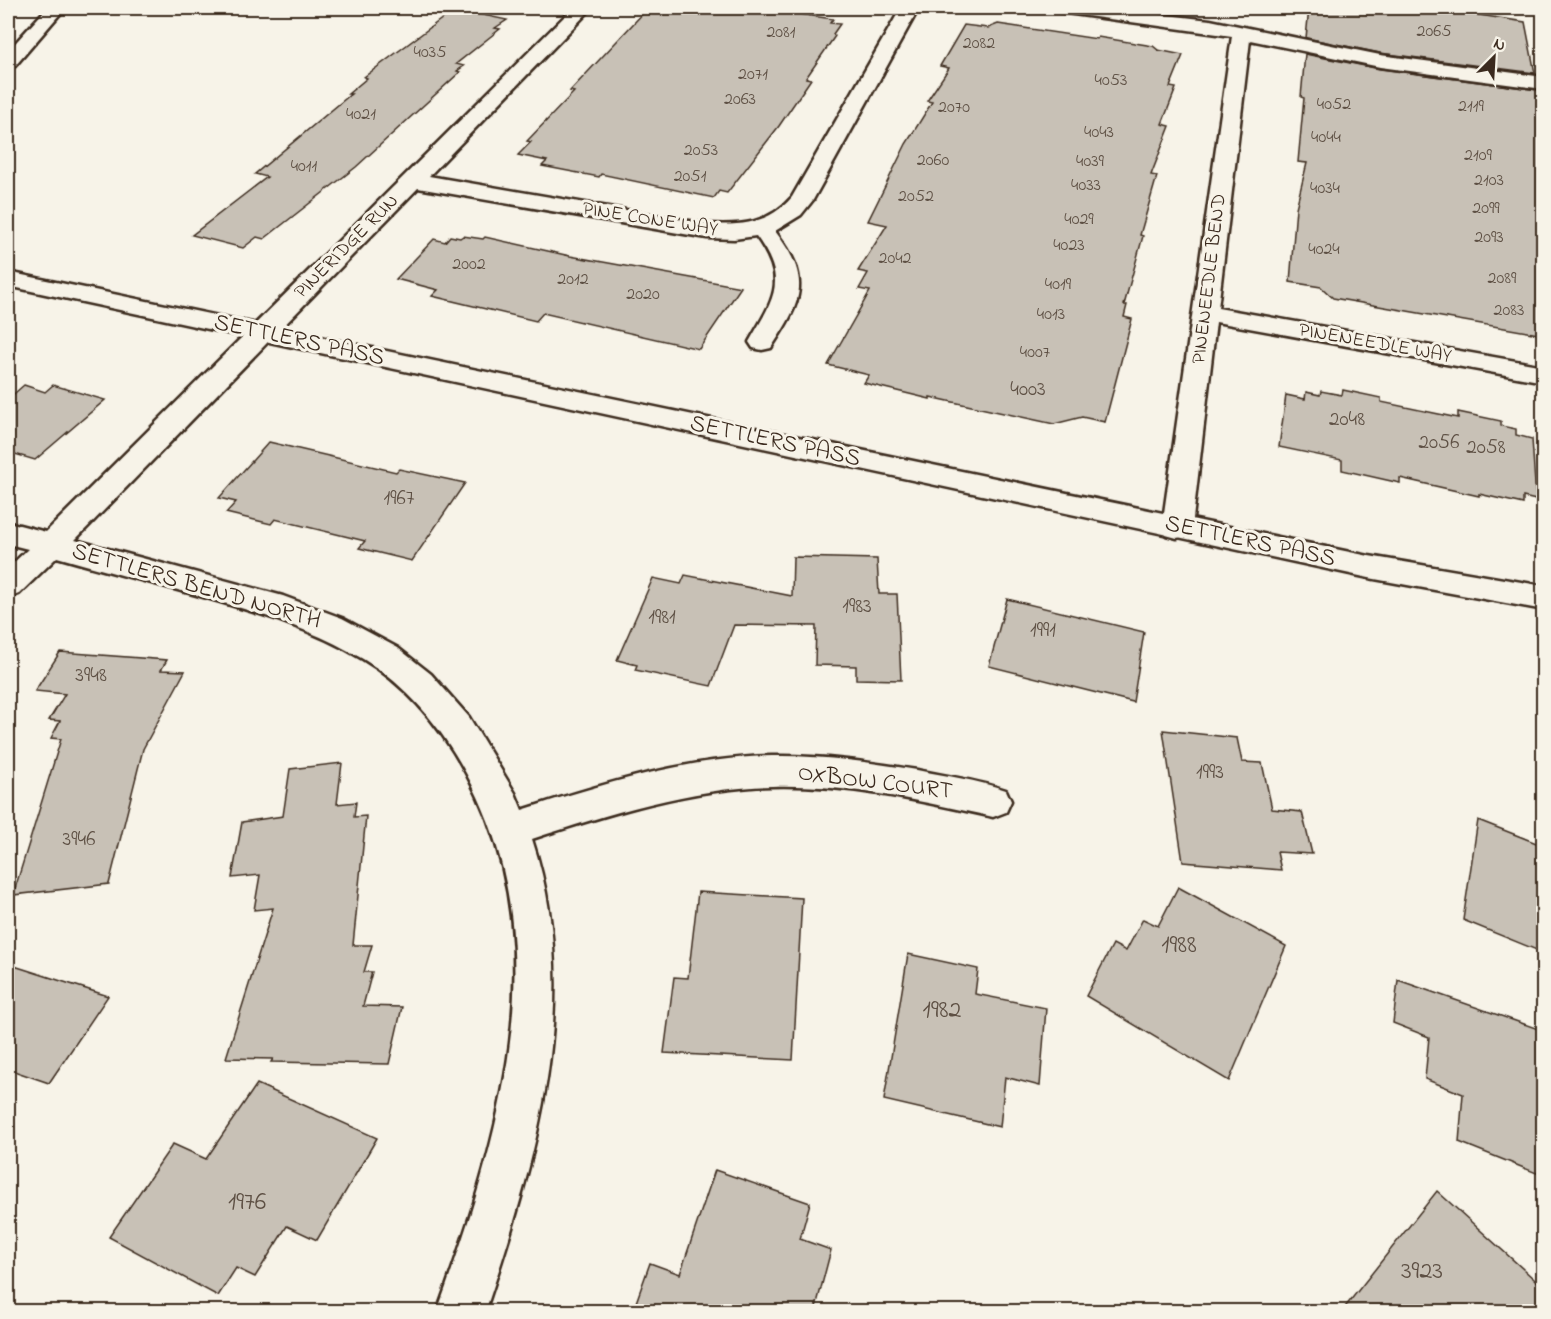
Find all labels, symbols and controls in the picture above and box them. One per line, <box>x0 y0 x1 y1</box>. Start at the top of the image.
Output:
house number: 2065 <box>1417 19 1451 45</box>
house number: 2081 <box>766 20 796 46</box>
north arrow <box>1464 27 1524 87</box>
house number: 2082 <box>963 31 995 57</box>
text: N <box>1489 32 1509 58</box>
house number: 4035 <box>414 40 446 66</box>
house number: 2071 <box>738 62 768 88</box>
house number: 4053 <box>1095 68 1127 94</box>
house number: 2063 <box>724 87 756 113</box>
house number: 4052 <box>1317 92 1351 118</box>
house number: 2119 <box>1458 94 1484 120</box>
house number: 2070 <box>938 95 970 121</box>
house number: 4021 <box>346 102 376 128</box>
house number: 4043 <box>1084 120 1114 146</box>
house number: 4044 <box>1311 125 1342 151</box>
house number: 2053 <box>684 138 718 164</box>
house number: 2109 <box>1464 143 1493 169</box>
house number: 2060 <box>917 148 949 174</box>
house number: 4039 <box>1076 149 1105 175</box>
house number: 4011 <box>291 154 318 180</box>
house number: 2051 <box>674 164 707 190</box>
house number: 2103 <box>1474 168 1504 194</box>
house number: 4033 <box>1071 173 1101 199</box>
house number: 4034 <box>1310 176 1341 202</box>
house number: 2052 <box>898 184 934 210</box>
street label: PINERIDGE RUN <box>288 188 406 306</box>
street label: PINENEEDLE BEND <box>1185 192 1235 366</box>
street label: PINE CONE WAY <box>580 195 720 245</box>
house number: 2099 <box>1472 196 1500 222</box>
house number: 4029 <box>1064 207 1094 233</box>
house number: 2093 <box>1474 225 1504 251</box>
house number: 4023 <box>1053 233 1085 259</box>
house number: 4024 <box>1308 237 1340 263</box>
house number: 2042 <box>878 246 912 272</box>
house number: 2002 <box>452 252 486 278</box>
house number: 2089 <box>1488 266 1517 292</box>
house number: 2012 <box>557 267 589 293</box>
house number: 4019 <box>1045 272 1072 298</box>
house number: 2020 <box>626 282 660 308</box>
house number: 2083 <box>1494 298 1524 324</box>
house number: 4013 <box>1037 302 1065 328</box>
street label: SETTLERS PASS <box>210 306 388 376</box>
street label: PINENEEDLE WAY <box>1296 316 1454 372</box>
house number: 4007 <box>1020 340 1051 366</box>
house number: 4003 <box>1010 375 1046 405</box>
house number: 2048 <box>1329 405 1365 435</box>
street label: SETTLERS PASS <box>686 407 864 477</box>
house number: 2056 <box>1419 428 1459 458</box>
house number: 2058 <box>1466 433 1506 463</box>
house number: 1967 <box>384 484 415 514</box>
street label: SETTLERS PASS <box>1161 507 1339 577</box>
street label: SETTLERS BEND NORTH <box>67 535 325 639</box>
house number: 1983 <box>842 592 872 622</box>
house number: 1981 <box>648 603 676 633</box>
house number: 1991 <box>1030 616 1056 646</box>
house number: 3948 <box>75 661 107 691</box>
street label: OXBOW COURT <box>796 756 955 810</box>
house number: 1993 <box>1196 758 1224 788</box>
house number: 3946 <box>63 825 95 855</box>
house number: 1988 <box>1161 927 1197 965</box>
house number: 1982 <box>923 992 961 1030</box>
house number: 1976 <box>228 1184 266 1222</box>
house number: 3923 <box>1401 1253 1443 1291</box>

